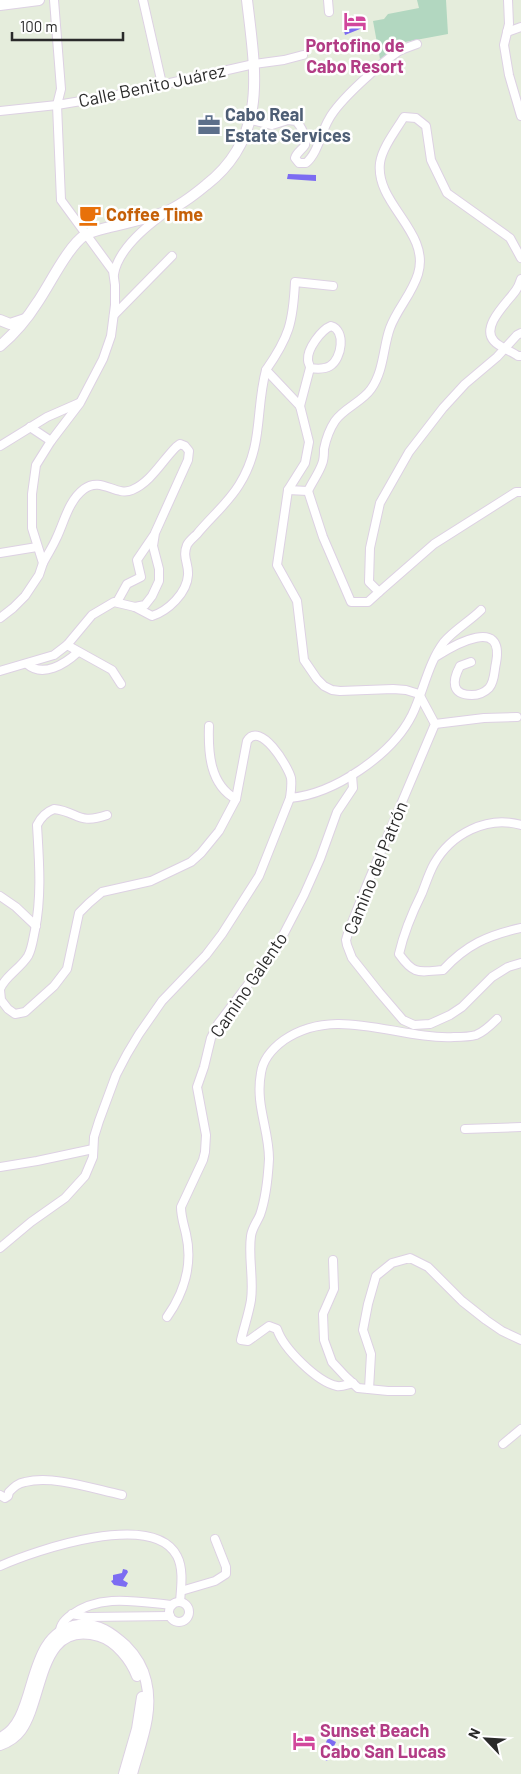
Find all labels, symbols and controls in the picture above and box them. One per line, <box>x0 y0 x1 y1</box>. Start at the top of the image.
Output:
hotel icon: Portofino de Cabo Resort <box>342 8 368 34</box>
scale bar <box>12 10 124 42</box>
text: 100 m <box>20 17 58 35</box>
place label: Portofino de Cabo Resort <box>306 34 405 77</box>
street label: Calle Benito Juárez <box>76 59 227 111</box>
place label: Cabo Real Estate Services <box>225 103 351 146</box>
office icon: Cabo Real Estate Services <box>196 112 222 138</box>
cafe icon: Coffee Time <box>77 202 103 228</box>
place label: Coffee Time <box>106 203 203 225</box>
street label: Camino del Patrón <box>338 798 412 937</box>
street label: Camino Galento <box>205 928 291 1041</box>
north arrow <box>461 1714 511 1764</box>
place label: Sunset Beach Cabo San Lucas <box>320 1719 446 1762</box>
text: N <box>464 1725 483 1741</box>
hotel icon: Sunset Beach Cabo San Lucas <box>291 1728 317 1754</box>

